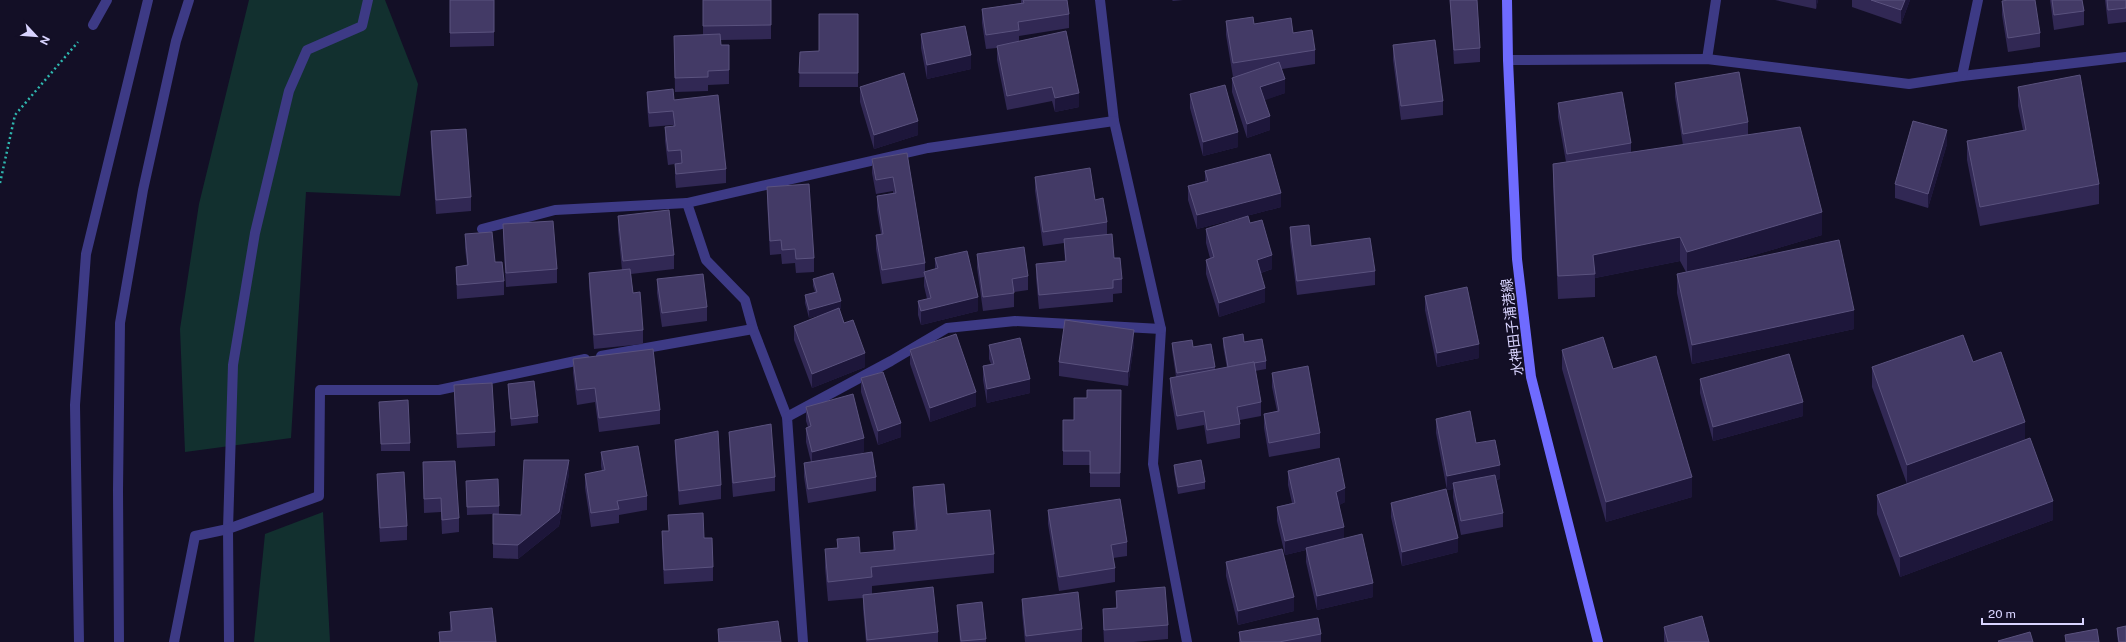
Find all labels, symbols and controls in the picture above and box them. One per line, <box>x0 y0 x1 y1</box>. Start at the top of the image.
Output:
north arrow <box>16 16 56 56</box>
text: N <box>38 34 52 47</box>
street label: 水神田子浦港線 <box>1498 277 1526 377</box>
scale bar <box>1982 600 2083 626</box>
text: 20 m <box>1988 607 2016 621</box>

